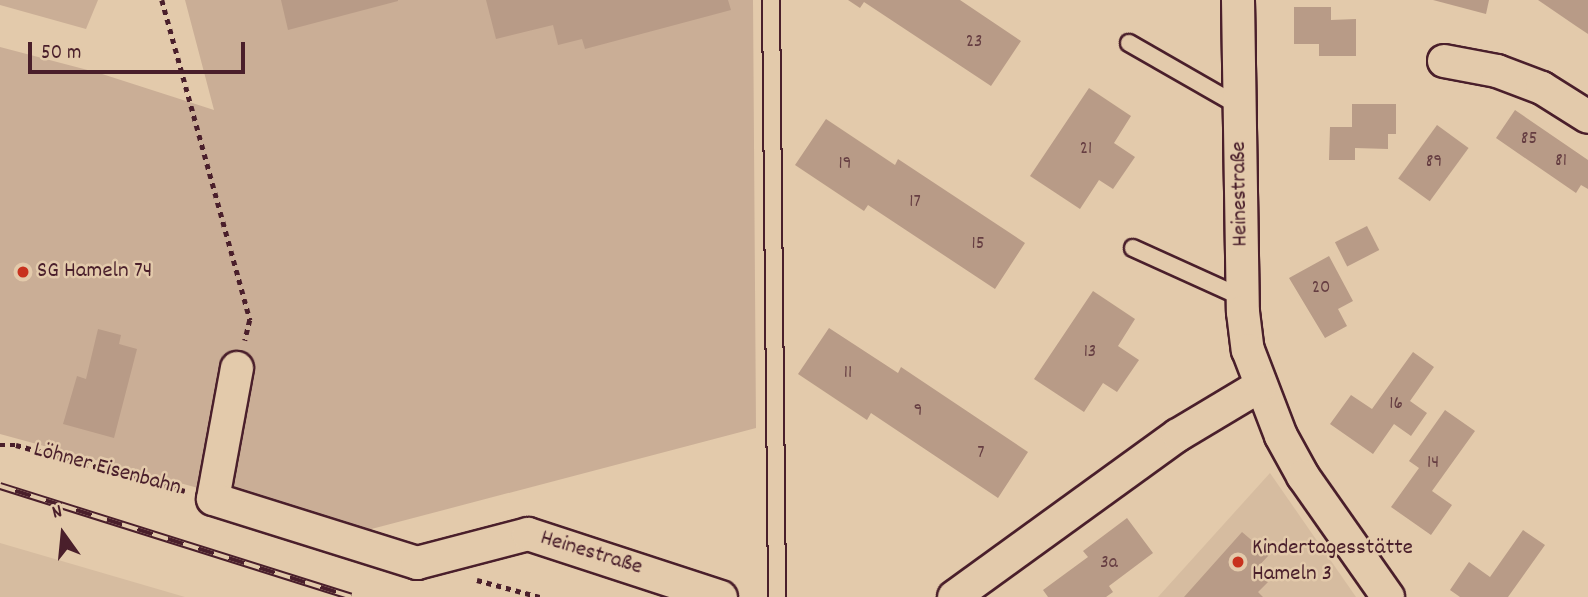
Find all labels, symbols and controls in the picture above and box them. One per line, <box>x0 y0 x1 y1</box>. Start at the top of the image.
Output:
scale bar <box>32 28 248 72</box>
house number: 23 <box>966 32 982 54</box>
text: 50 m <box>41 39 81 69</box>
house number: 85 <box>1521 129 1537 151</box>
house number: 21 <box>1080 139 1092 161</box>
street label: Heinestraße <box>1226 141 1256 247</box>
house number: 81 <box>1555 151 1567 173</box>
house number: 89 <box>1426 152 1442 174</box>
house number: 19 <box>839 154 851 176</box>
house number: 17 <box>909 192 921 214</box>
house number: 15 <box>972 234 984 256</box>
place label: SG Hameln 74 <box>37 258 152 286</box>
marker: SG Hameln 74 <box>15 264 31 280</box>
house number: 20 <box>1312 278 1330 300</box>
house number: 13 <box>1084 342 1096 364</box>
house number: 11 <box>844 363 852 385</box>
house number: 16 <box>1389 394 1403 416</box>
house number: 9 <box>914 401 922 423</box>
street label: Löhner Eisenbahn <box>30 437 184 503</box>
house number: 7 <box>977 443 985 465</box>
house number: 14 <box>1427 453 1439 475</box>
north arrow <box>28 499 98 569</box>
text: N <box>49 499 65 527</box>
street label: Heinestraße <box>537 525 645 583</box>
place label: Kindertagesstätte Hameln 3 <box>1252 535 1413 589</box>
house number: 3a <box>1100 553 1118 575</box>
marker: Kindertagesstätte Hameln 3 <box>1230 554 1246 570</box>

